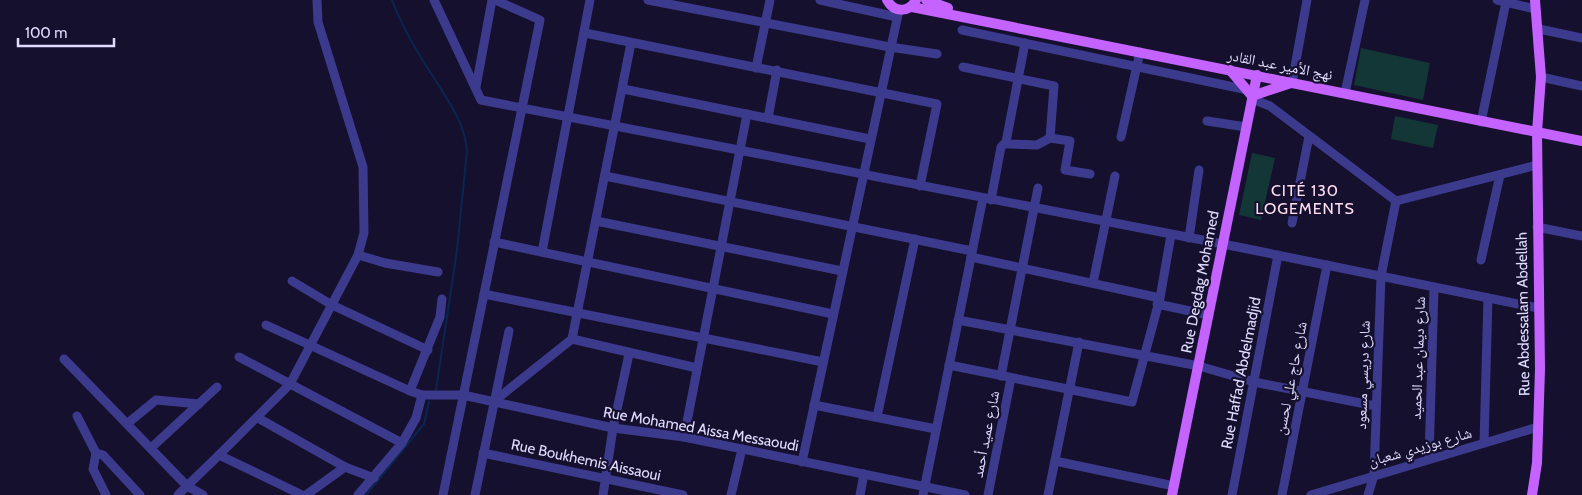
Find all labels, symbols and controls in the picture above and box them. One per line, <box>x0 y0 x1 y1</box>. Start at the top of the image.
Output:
scale bar <box>18 15 114 47</box>
text: 100 m <box>25 24 67 42</box>
street label: نهج الأمير عبد القادر <box>1225 46 1334 85</box>
district label: CITÉ 130 LOGEMENTS <box>1255 181 1355 218</box>
street label: Rue Degdag Mohamed <box>1177 209 1223 355</box>
street label: Rue Abdessalam Abdellah <box>1513 232 1533 396</box>
street label: Rue Haffad Abdelmadjid <box>1217 295 1265 451</box>
street label: شارع ديمان عبد الحميد <box>1407 296 1430 420</box>
street label: شارع حاج علي لحسن <box>1271 320 1314 437</box>
street label: شارع دريسي مسعود <box>1352 320 1377 430</box>
street label: شارع عميد أحمد <box>969 389 1004 479</box>
street label: Rue Mohamed Aissa Messaoudi <box>602 403 800 455</box>
street label: شارع بوزيدي شعبان <box>1366 424 1475 473</box>
street label: Rue Boukhemis Aissaoui <box>509 435 663 485</box>

